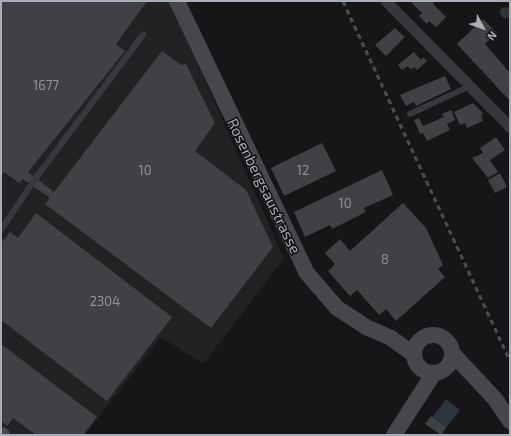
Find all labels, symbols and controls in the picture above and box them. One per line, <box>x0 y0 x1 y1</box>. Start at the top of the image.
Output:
north arrow <box>463 8 503 48</box>
text: N <box>485 29 500 43</box>
house number: 1677 <box>33 77 59 93</box>
street label: Rosenbergsaustrasse <box>223 115 305 257</box>
house number: 10 <box>138 162 152 178</box>
house number: 12 <box>297 162 309 178</box>
house number: 10 <box>338 195 352 211</box>
house number: 8 <box>381 251 389 267</box>
house number: 2304 <box>90 293 120 309</box>

